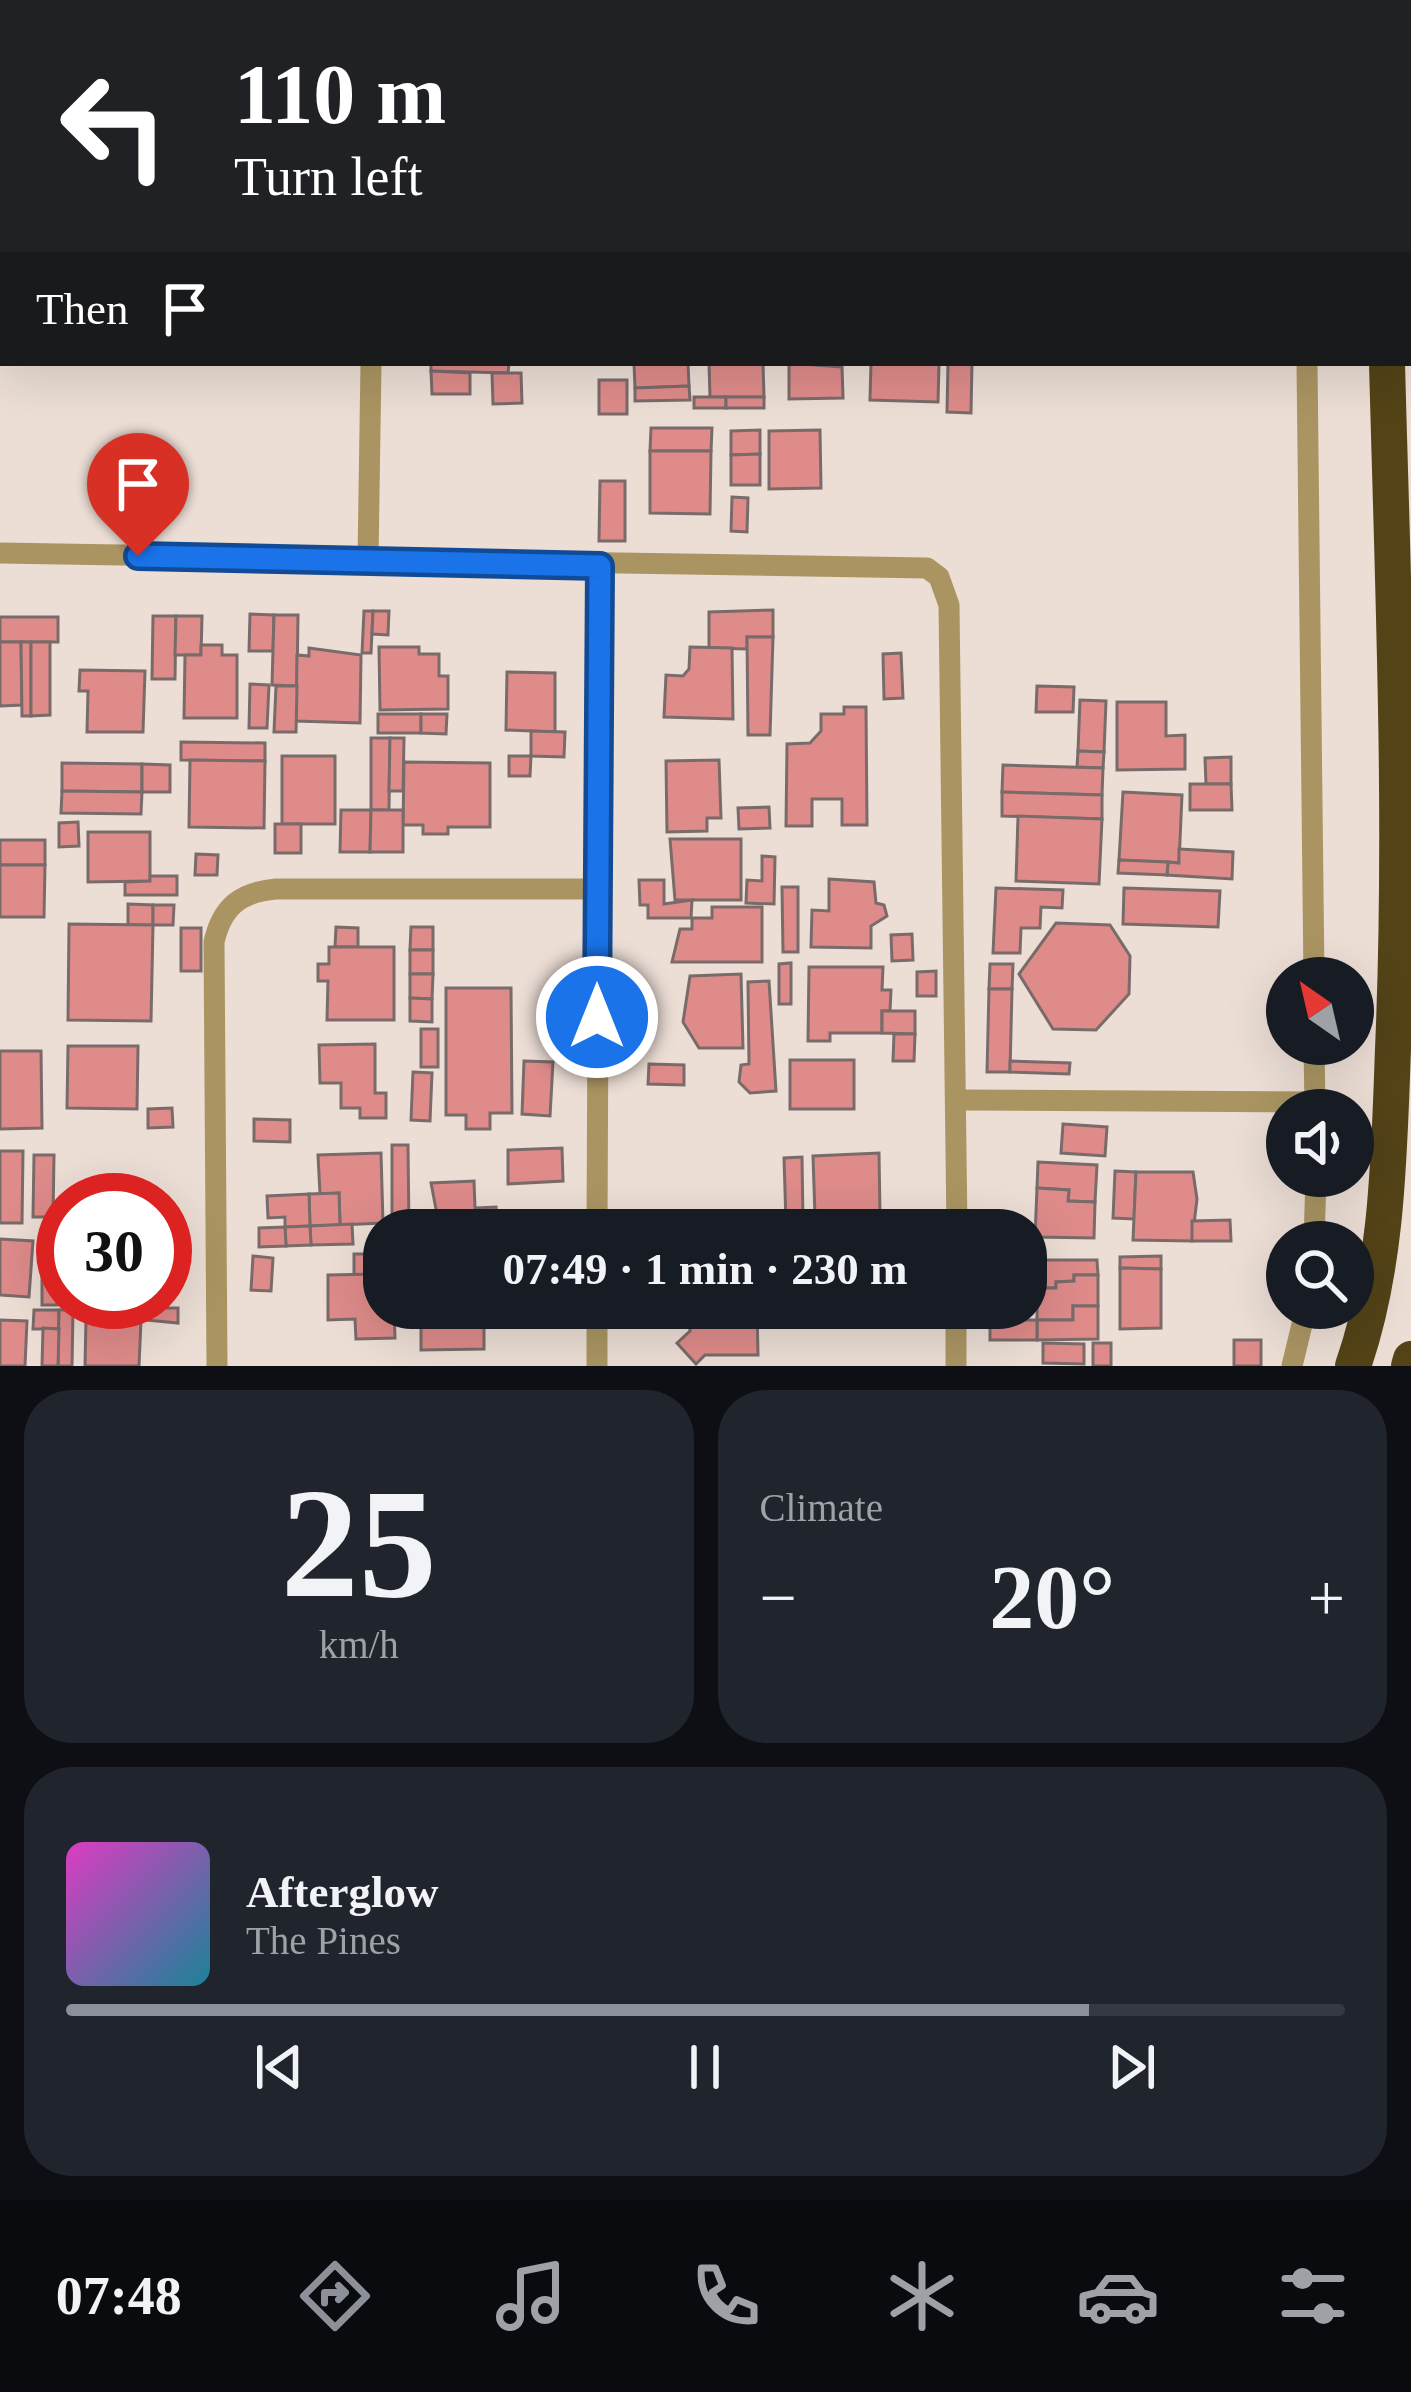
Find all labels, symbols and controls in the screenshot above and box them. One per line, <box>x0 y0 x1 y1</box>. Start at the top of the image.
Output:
icon: left <box>36 48 192 204</box>
text: 110 m <box>234 48 446 141</box>
text: Turn left <box>234 147 423 207</box>
icon: arrive <box>152 276 218 342</box>
text: Then <box>36 284 128 334</box>
pin <box>87 433 189 556</box>
icon: arrive <box>105 451 171 517</box>
position arrow <box>534 954 660 1080</box>
north arrow <box>1266 957 1374 1065</box>
map controls <box>1266 957 1374 1329</box>
button: sound <box>1266 1089 1374 1197</box>
speed limit sign: 30 <box>36 1173 192 1329</box>
button: search <box>1266 1221 1374 1329</box>
text: 07:49 · 1 min · 230 m <box>503 1244 908 1294</box>
text: 25 <box>281 1457 437 1630</box>
text: Climate <box>760 1486 883 1529</box>
text: 20° <box>989 1548 1115 1647</box>
text: − <box>760 1561 797 1634</box>
text: + <box>1308 1561 1345 1634</box>
text: km/h <box>319 1623 399 1666</box>
text: Afterglow <box>246 1867 438 1917</box>
text: The Pines <box>246 1919 401 1962</box>
icon: previous <box>246 2034 312 2100</box>
icon: pause <box>672 2034 738 2100</box>
icon: next <box>1099 2034 1165 2100</box>
icon: directions <box>293 2254 377 2338</box>
icon: music <box>489 2254 573 2338</box>
icon: phone <box>684 2254 768 2338</box>
icon: climate <box>880 2254 964 2338</box>
icon: car <box>1076 2254 1160 2338</box>
icon: filters <box>1271 2254 1355 2338</box>
text: 07:48 <box>56 2266 182 2326</box>

